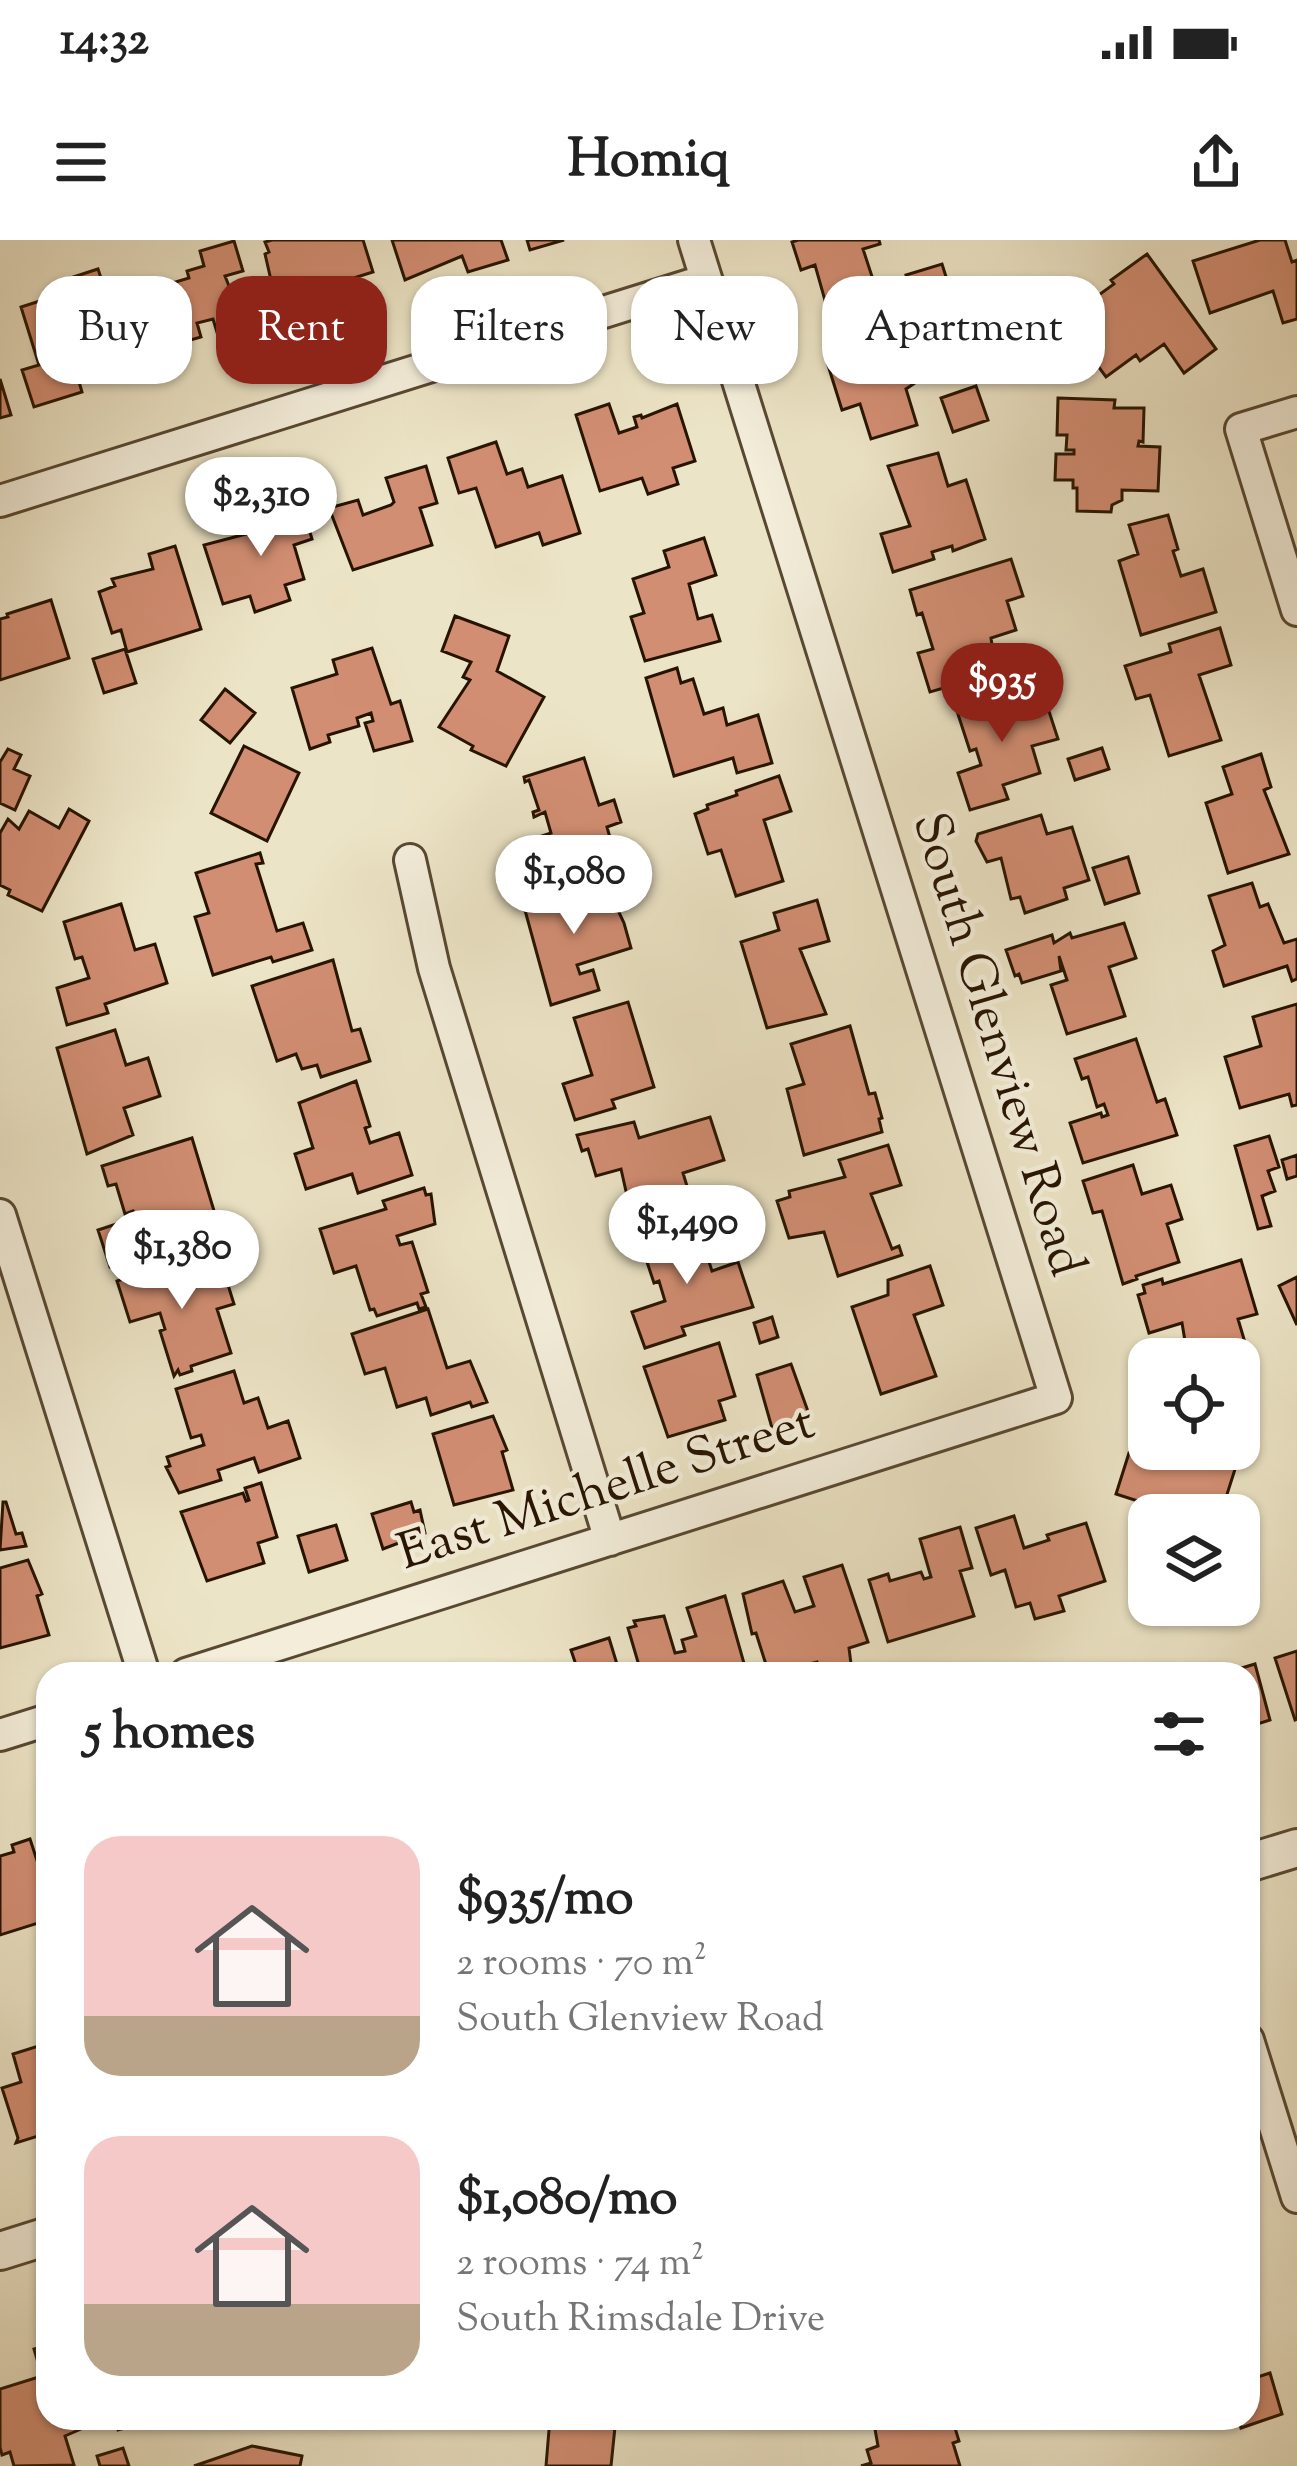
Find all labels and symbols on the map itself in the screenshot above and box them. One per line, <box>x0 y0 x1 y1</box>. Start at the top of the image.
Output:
pin: $2,310 <box>163 457 359 559</box>
pin: $935 <box>931 643 1073 745</box>
street label: South Glenview Road <box>891 804 1101 1286</box>
pin: $1,080 <box>476 835 672 937</box>
pin: $1,490 <box>589 1185 785 1287</box>
pin: $1,380 <box>84 1210 280 1312</box>
street label: East Michelle Street <box>389 1388 825 1592</box>

